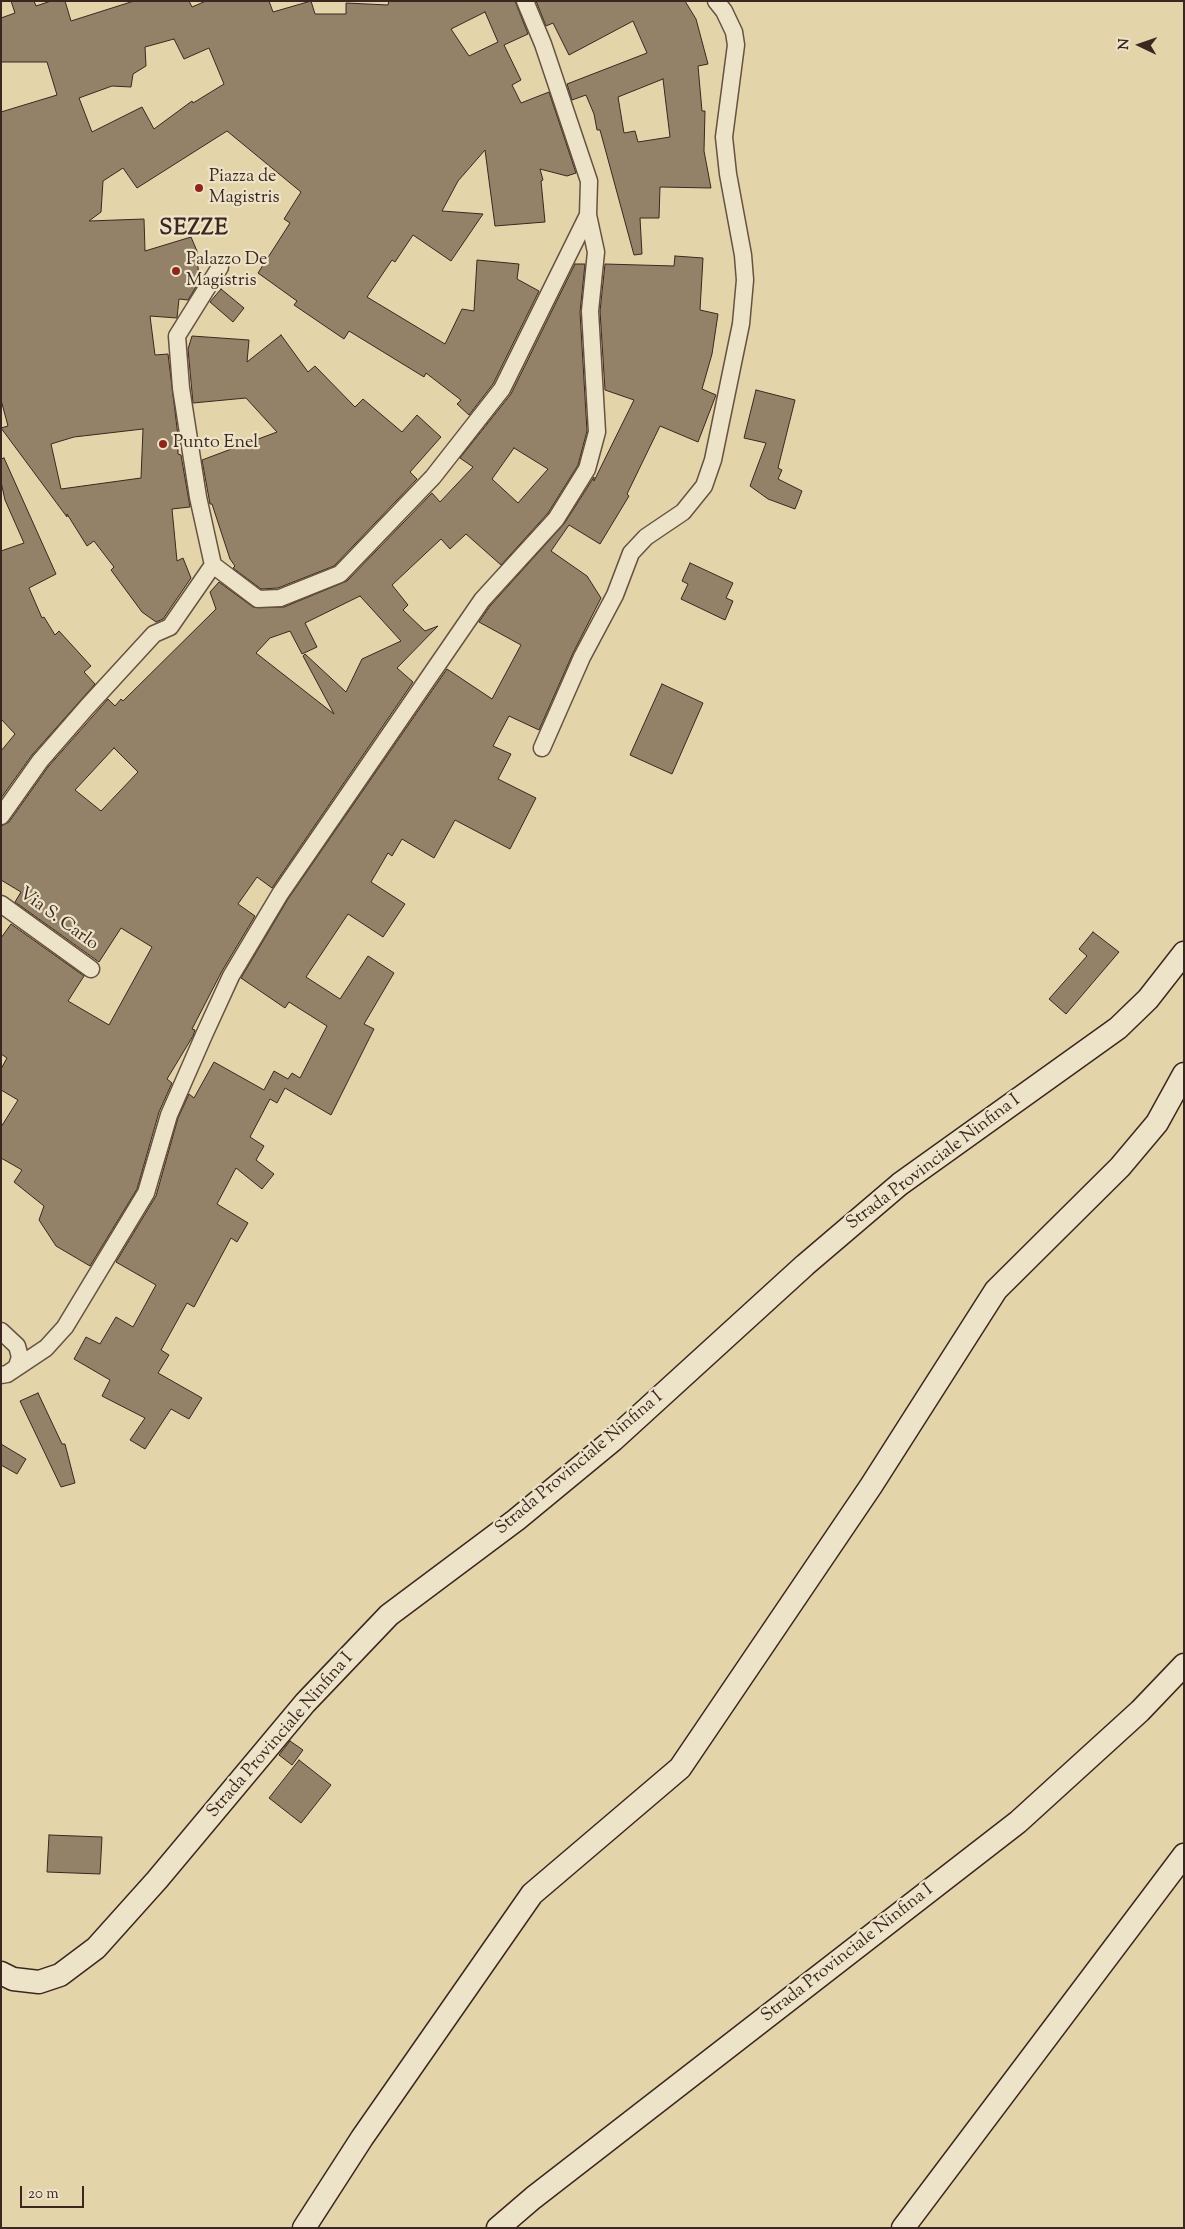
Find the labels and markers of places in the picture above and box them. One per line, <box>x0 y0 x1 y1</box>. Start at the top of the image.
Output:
place label: Piazza de Magistris <box>209 167 280 210</box>
marker: Piazza de Magistris <box>193 182 205 194</box>
place label: Palazzo De Magistris <box>186 250 267 292</box>
marker: Palazzo De Magistris <box>170 265 182 277</box>
place label: Punto Enel <box>173 433 258 455</box>
marker: Punto Enel <box>157 438 169 450</box>

